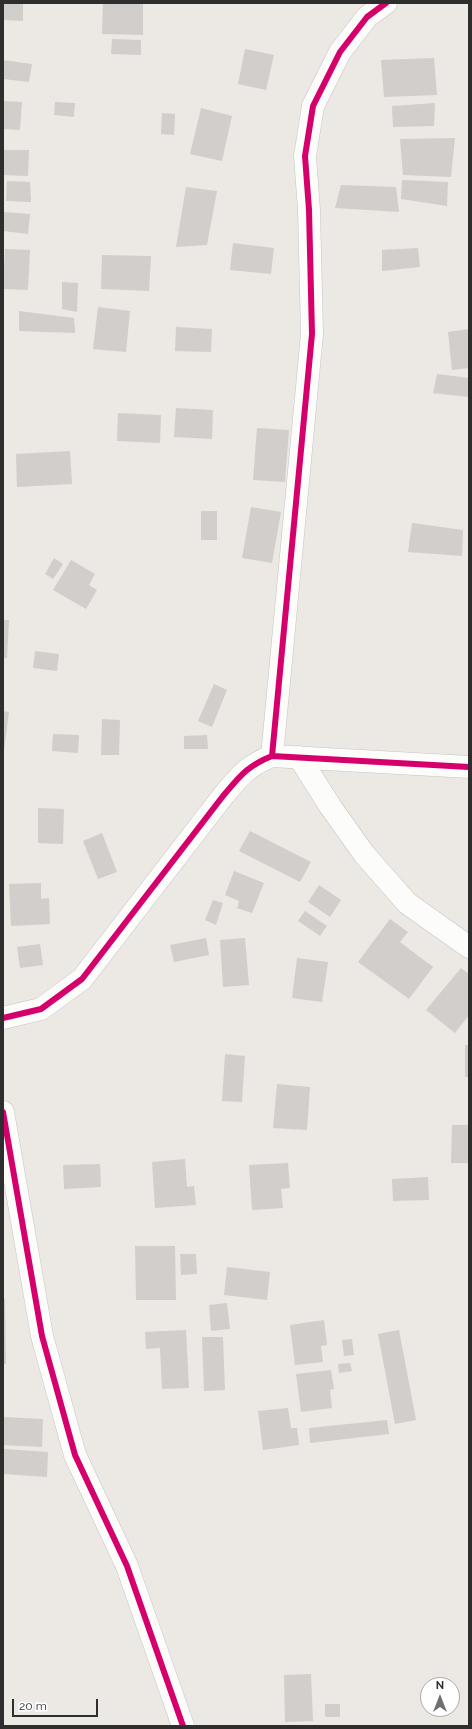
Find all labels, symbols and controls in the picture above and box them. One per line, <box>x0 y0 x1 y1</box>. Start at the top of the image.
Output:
north arrow <box>420 1677 460 1717</box>
text: N <box>436 1679 444 1692</box>
scale bar <box>14 1691 100 1717</box>
text: 20 m <box>19 1699 47 1713</box>

